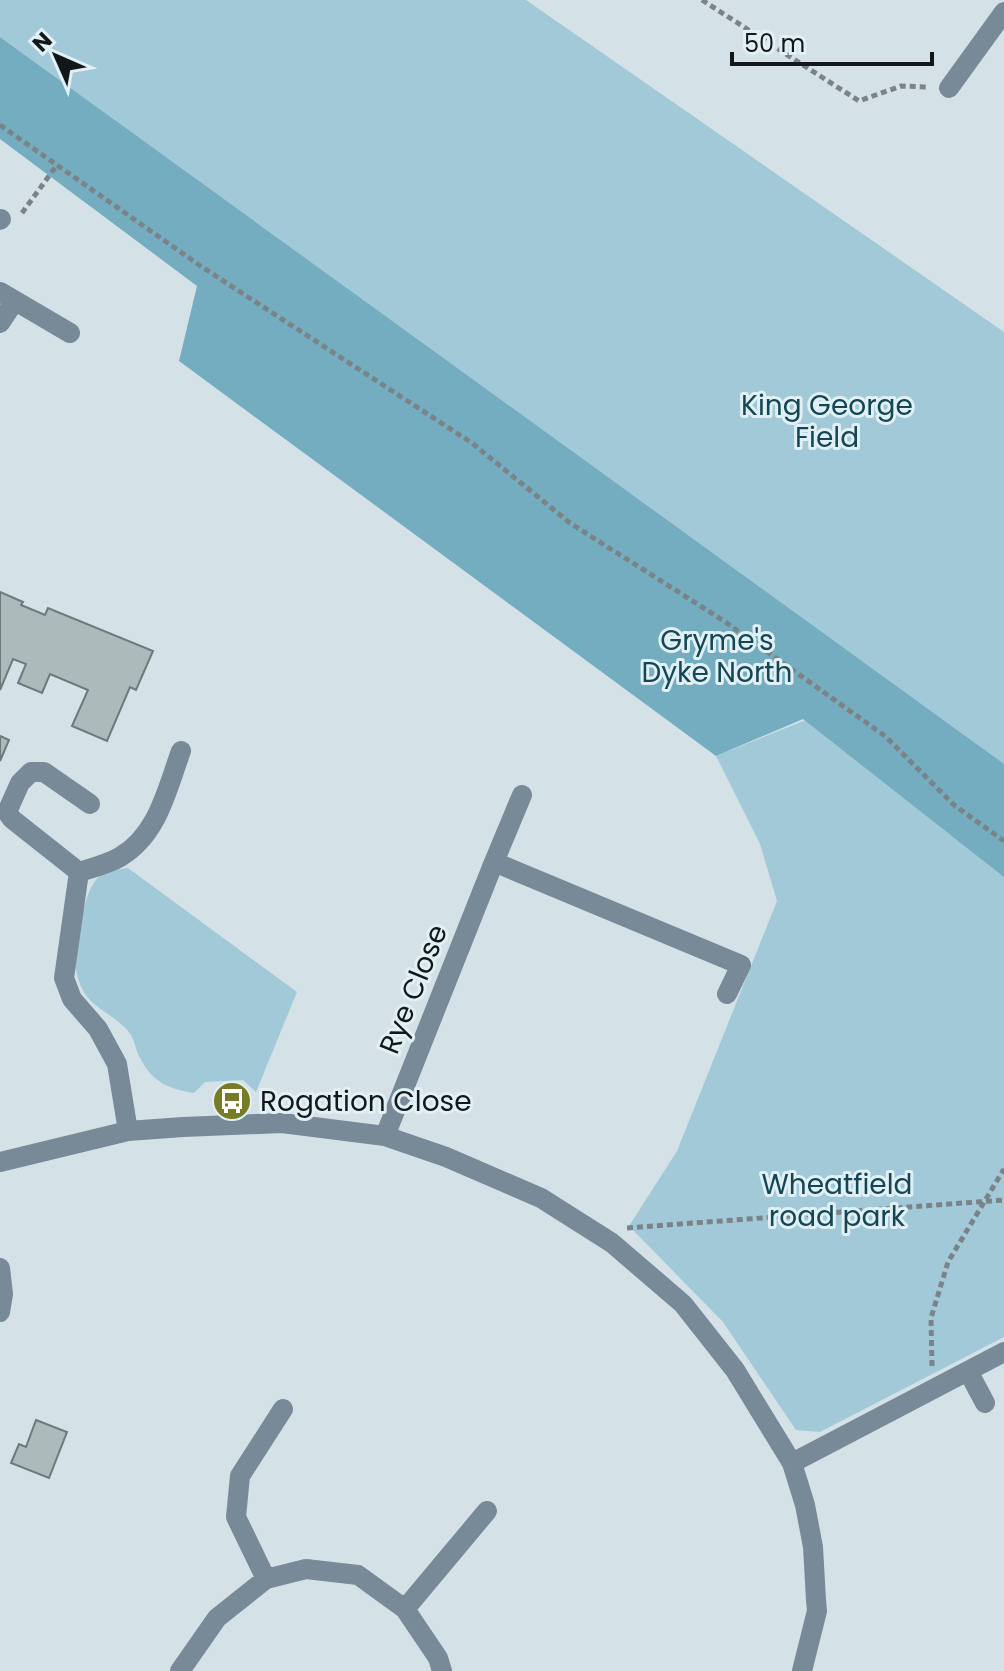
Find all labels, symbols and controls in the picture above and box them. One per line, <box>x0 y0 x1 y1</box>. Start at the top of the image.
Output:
north arrow <box>16 16 96 96</box>
scale bar <box>732 16 932 66</box>
text: N <box>25 25 59 59</box>
text: 50 m <box>744 27 805 60</box>
park label: King George Field <box>741 386 913 457</box>
park label: Gryme's Dyke North <box>642 621 792 692</box>
street label: Rye Close <box>370 919 457 1060</box>
bus stop icon: Rogation Close <box>211 1080 253 1122</box>
place label: Rogation Close <box>260 1082 472 1121</box>
park label: Wheatfield road park <box>761 1165 913 1236</box>

